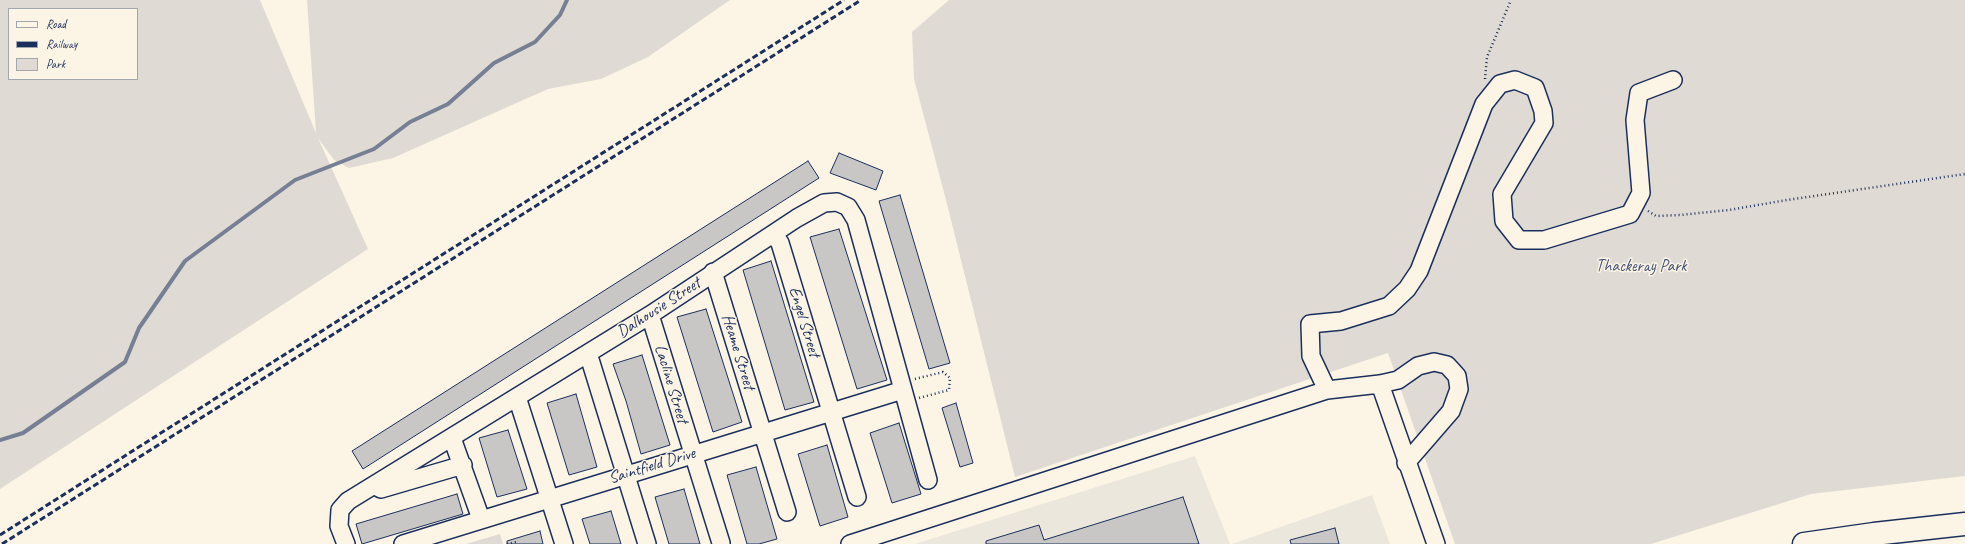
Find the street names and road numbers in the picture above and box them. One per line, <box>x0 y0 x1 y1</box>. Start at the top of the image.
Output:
street label: Dalhousie Street <box>613 273 705 343</box>
street label: Engel Street <box>784 284 824 360</box>
street label: Heame Street <box>717 312 759 392</box>
street label: Lacline Street <box>649 342 693 426</box>
street label: Saintfield Drive <box>606 443 698 489</box>

